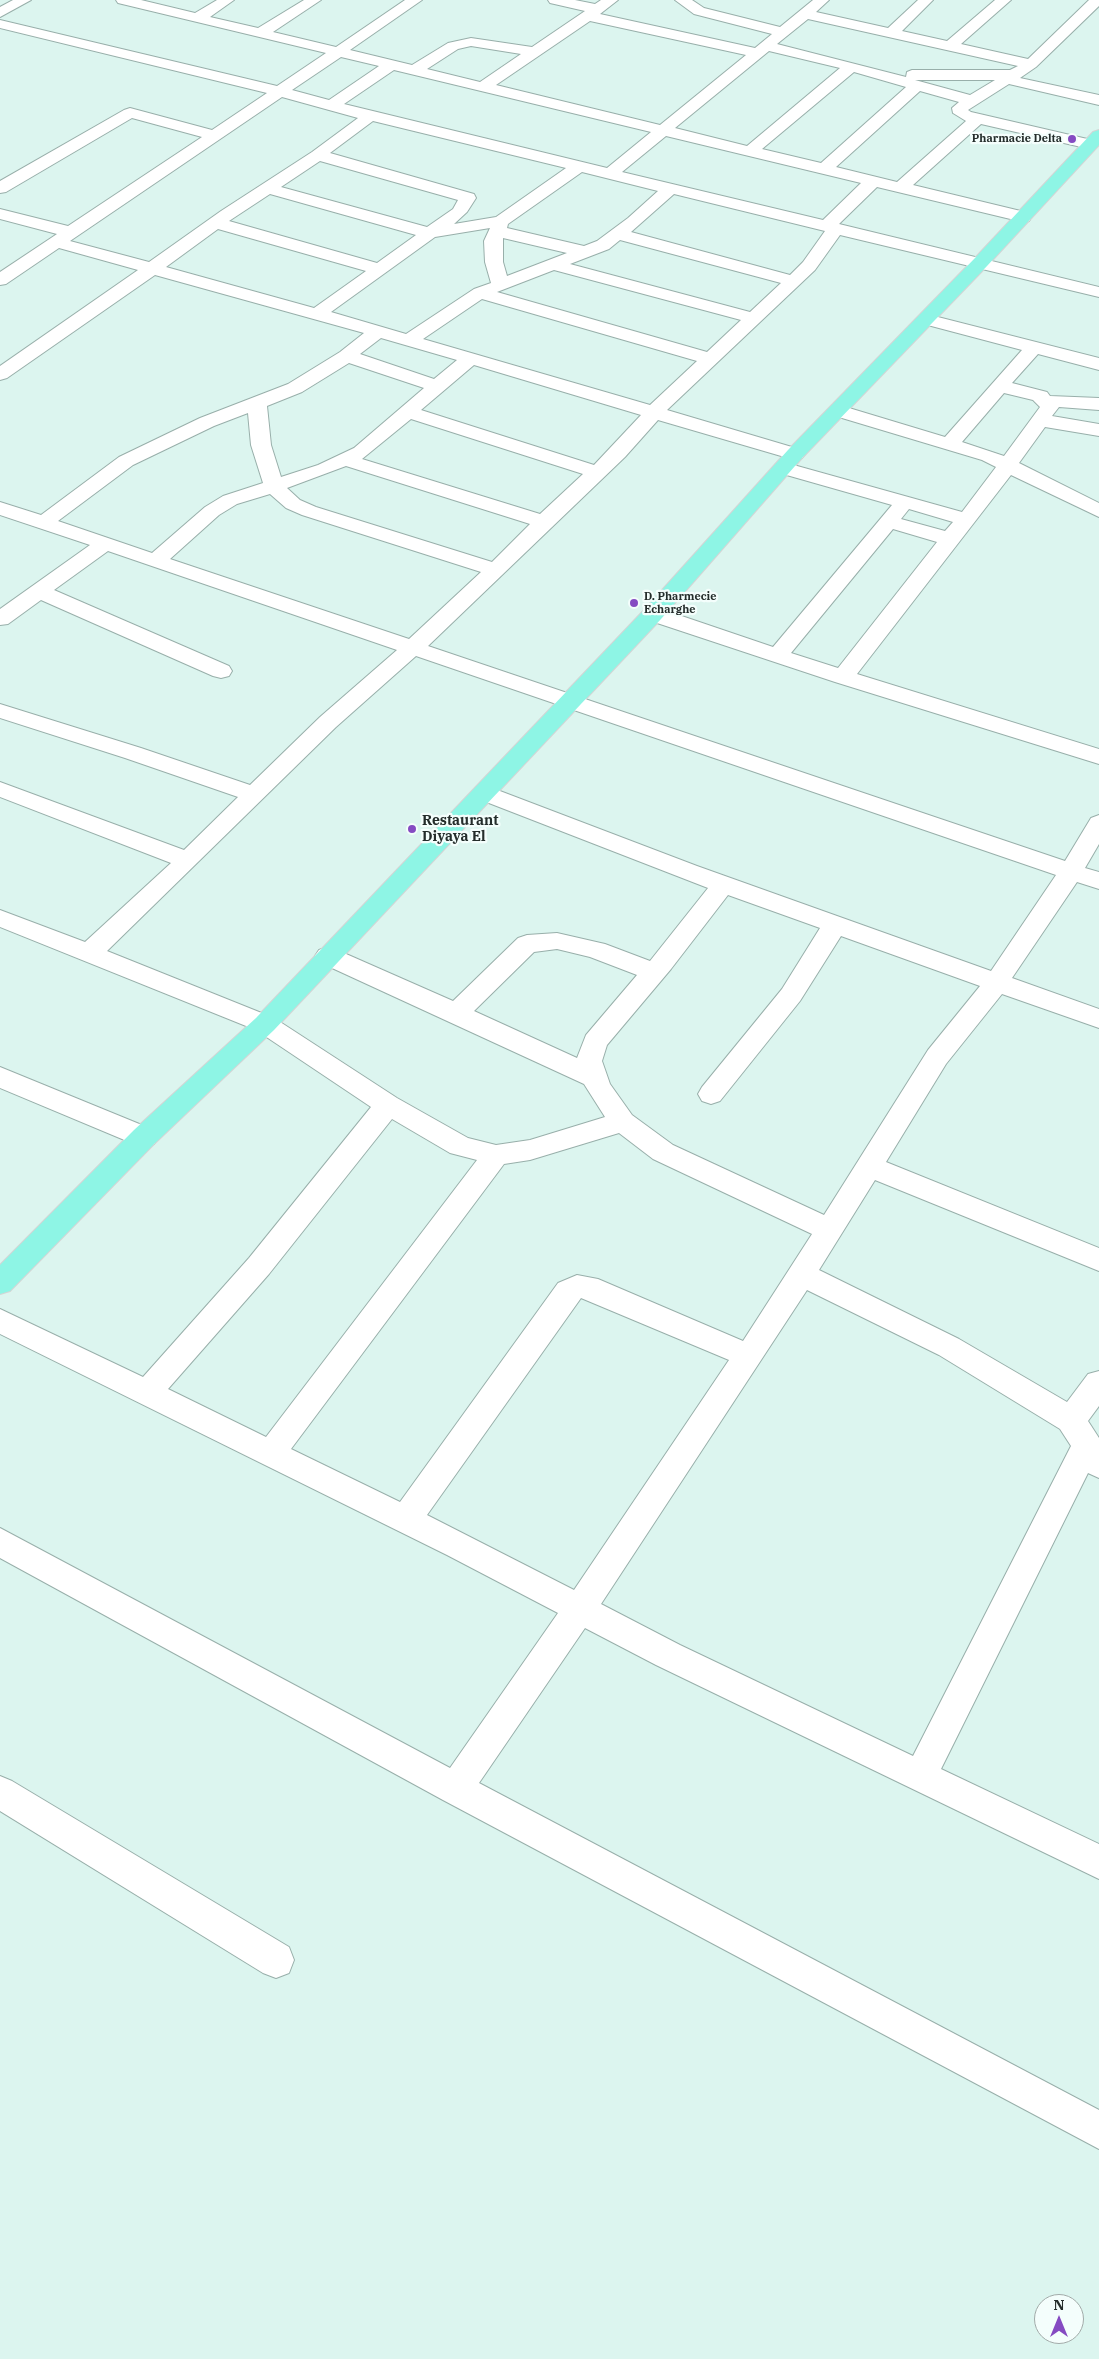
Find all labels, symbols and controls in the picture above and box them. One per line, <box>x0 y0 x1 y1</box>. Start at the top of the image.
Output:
place label: Pharmacie Delta <box>972 132 1062 146</box>
marker: Pharmacie Delta <box>1066 133 1078 145</box>
place label: D. Pharmecie Echarghe <box>644 590 717 616</box>
marker: D. Pharmecie Echarghe <box>628 597 640 609</box>
place label: Restaurant Diyaya El <box>422 813 499 846</box>
marker: Restaurant Diyaya El <box>406 823 418 835</box>
north arrow <box>1034 2294 1084 2344</box>
text: N <box>1053 2296 1065 2314</box>

